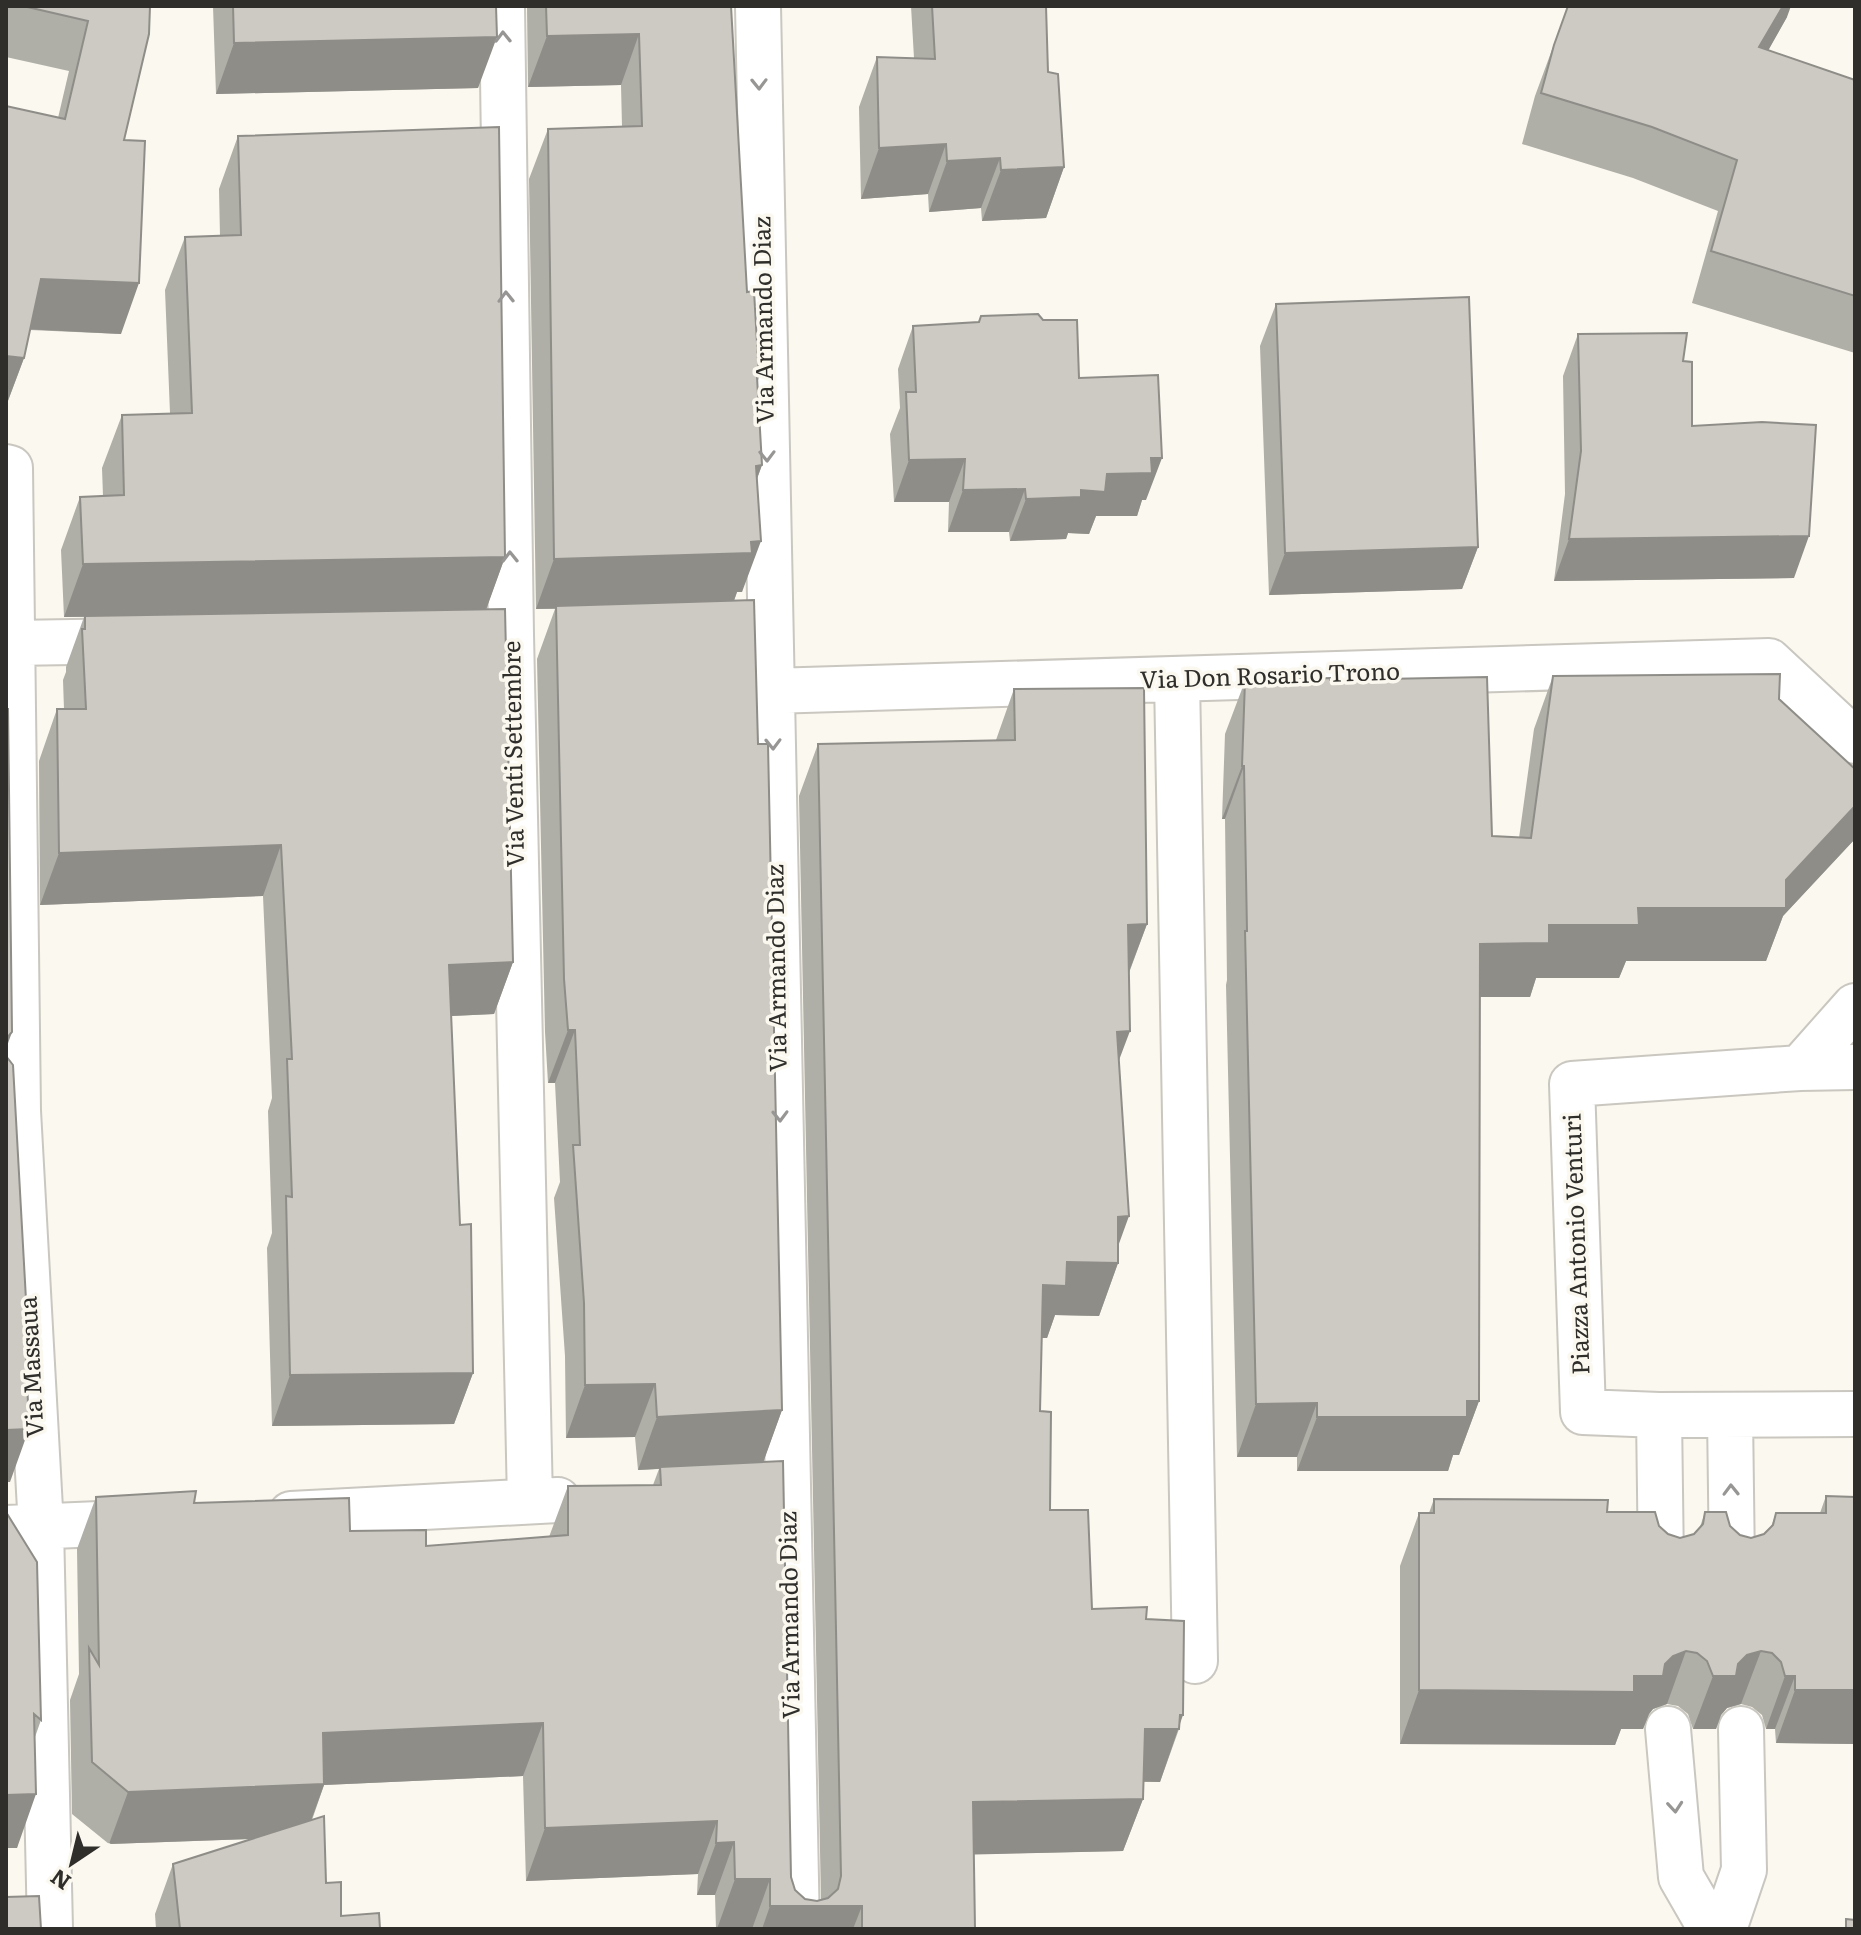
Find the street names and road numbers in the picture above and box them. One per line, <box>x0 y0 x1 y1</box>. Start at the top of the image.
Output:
street label: Via Armando Diaz <box>742 216 781 424</box>
street label: Via Venti Settembre <box>492 640 531 868</box>
street label: Via Don Rosario Trono <box>1139 651 1400 696</box>
street label: Via Armando Diaz <box>755 864 794 1072</box>
street label: Piazza Antonio Venturi <box>1552 1113 1597 1375</box>
street label: Via Massaua <box>8 1295 51 1439</box>
street label: Via Armando Diaz <box>768 1511 807 1719</box>

